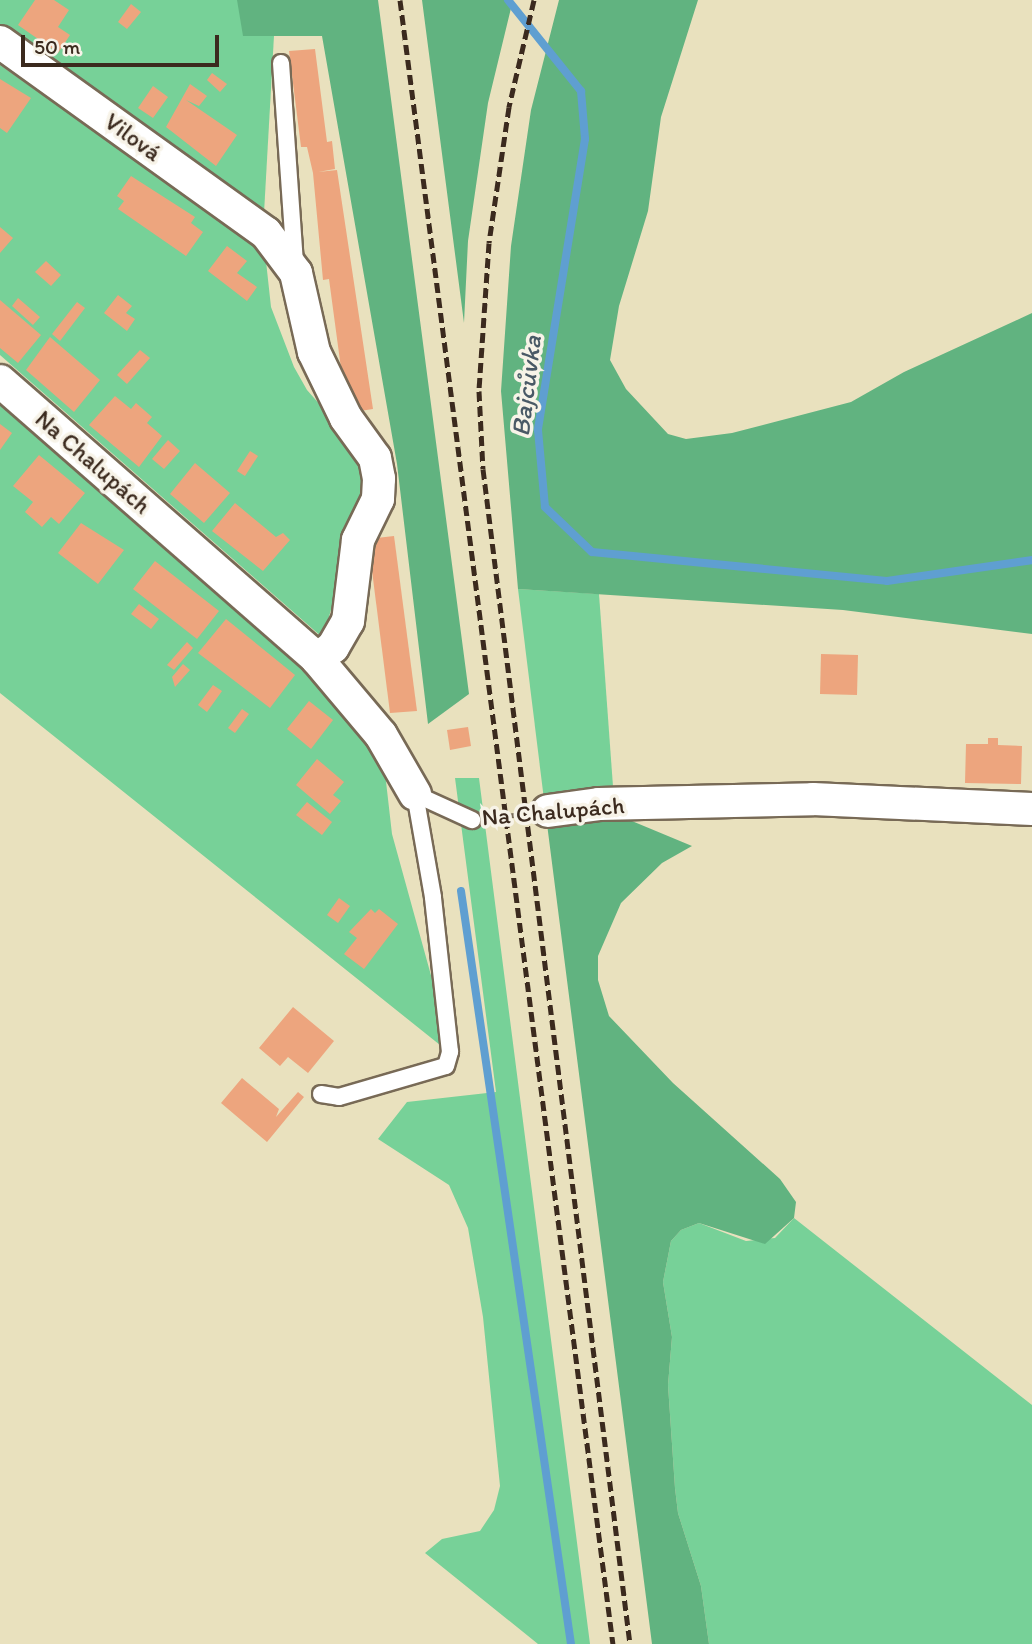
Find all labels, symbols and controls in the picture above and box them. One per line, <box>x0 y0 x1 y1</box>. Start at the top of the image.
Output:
scale bar <box>24 21 222 65</box>
text: 50 m <box>34 34 80 59</box>
street label: Vilová <box>99 107 167 167</box>
water label: Bajcůvka <box>505 334 549 438</box>
street label: Na Chalupách <box>29 404 157 520</box>
street label: Na Chalupách <box>480 790 626 832</box>

